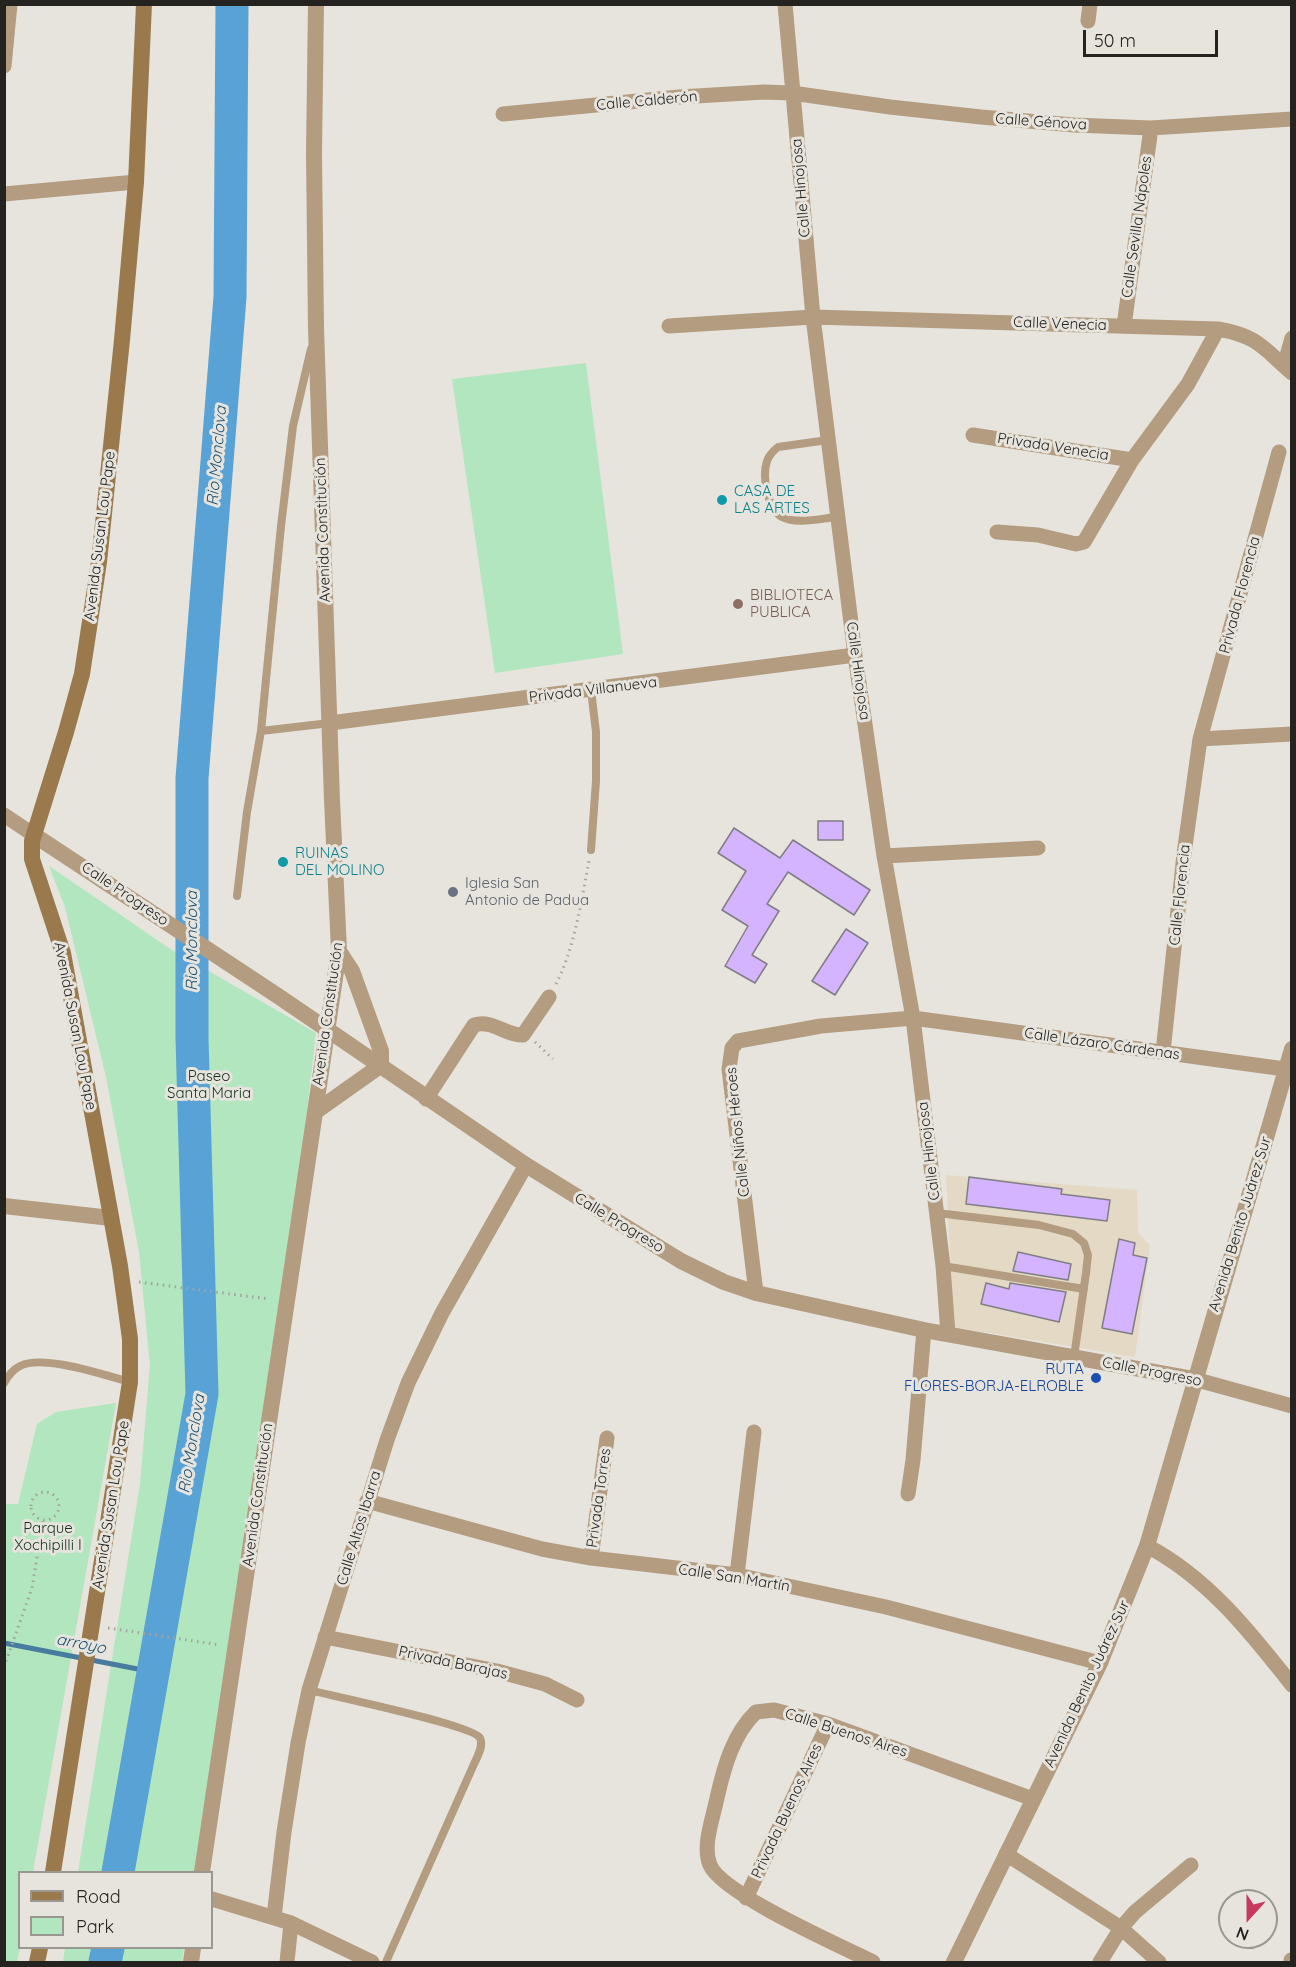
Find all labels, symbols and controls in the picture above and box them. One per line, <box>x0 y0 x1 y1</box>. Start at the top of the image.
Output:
scale bar <box>1086 18 1221 56</box>
text: 50 m <box>1094 29 1136 52</box>
street label: Calle Calderón <box>596 88 698 114</box>
street label: Calle Génova <box>995 110 1087 134</box>
street label: Calle Hinojosa <box>788 138 814 238</box>
street label: Calle Sevilla Nápoles <box>1118 155 1156 299</box>
street label: Calle Venecia <box>1013 313 1107 335</box>
water label: Rio Monclova <box>203 405 231 507</box>
street label: Privada Venecia <box>996 429 1110 465</box>
street label: Avenida Susan Lou Pape <box>81 450 119 622</box>
street label: Avenida Constitución <box>311 457 335 603</box>
place label: CASA DE LAS ARTES <box>734 482 810 517</box>
marker: CASA DE LAS ARTES <box>715 493 729 507</box>
street label: Privada Florencia <box>1216 534 1264 656</box>
place label: BIBLIOTECA PUBLICA <box>750 586 833 621</box>
marker: BIBLIOTECA PUBLICA <box>731 597 745 611</box>
street label: Calle Hinojosa <box>842 621 874 721</box>
street label: Privada Villanueva <box>528 673 658 707</box>
street label: Calle Florencia <box>1166 843 1194 947</box>
place label: RUINAS DEL MOLINO <box>295 844 384 879</box>
marker: RUINAS DEL MOLINO <box>276 855 290 869</box>
street label: Calle Progreso <box>78 858 172 930</box>
place label: Iglesia San Antonio de Padua <box>465 874 589 909</box>
marker: Iglesia San Antonio de Padua <box>446 885 460 899</box>
water label: Rio Monclova <box>182 891 202 991</box>
street label: Avenida Susan Lou Pape <box>50 940 100 1112</box>
street label: Avenida Constitución <box>309 941 347 1087</box>
street label: Calle Lázaro Cárdenas <box>1023 1024 1181 1064</box>
street label: Calle Niños Héroes <box>722 1066 754 1198</box>
park label: Paseo Santa Maria <box>167 1067 251 1102</box>
street label: Calle Hinojosa <box>914 1101 944 1201</box>
street label: Avenida Benito Juárez Sur <box>1205 1134 1275 1314</box>
street label: Calle Progreso <box>571 1189 667 1257</box>
street label: Calle Progreso <box>1101 1354 1203 1390</box>
place label: RUTA FLORES-BORJA-ELROBLE <box>904 1360 1084 1395</box>
marker: RUTA FLORES-BORJA-ELROBLE <box>1089 1371 1103 1385</box>
water label: Rio Monclova <box>175 1393 209 1495</box>
street label: Avenida Susan Lou Pape <box>89 1419 133 1591</box>
street label: Avenida Constitución <box>239 1422 277 1568</box>
street label: Privada Torres <box>583 1447 615 1549</box>
street label: Calle Altos Ibarra <box>333 1469 385 1587</box>
park label: Parque Xochipilli I <box>14 1519 82 1554</box>
street label: Calle San Martín <box>677 1560 791 1596</box>
street label: Avenida Benito Juárez Sur <box>1040 1598 1134 1770</box>
water label: arroyo <box>55 1630 107 1658</box>
street label: Privada Barajas <box>397 1643 509 1683</box>
street label: Calle Buenos Aires <box>782 1705 910 1761</box>
street label: Privada Buenos Aires <box>748 1741 826 1881</box>
legend <box>18 1871 213 1949</box>
text: Road <box>76 1885 121 1908</box>
north arrow <box>1218 1889 1278 1949</box>
text: Park <box>76 1915 114 1938</box>
text: N <box>1233 1922 1251 1945</box>

